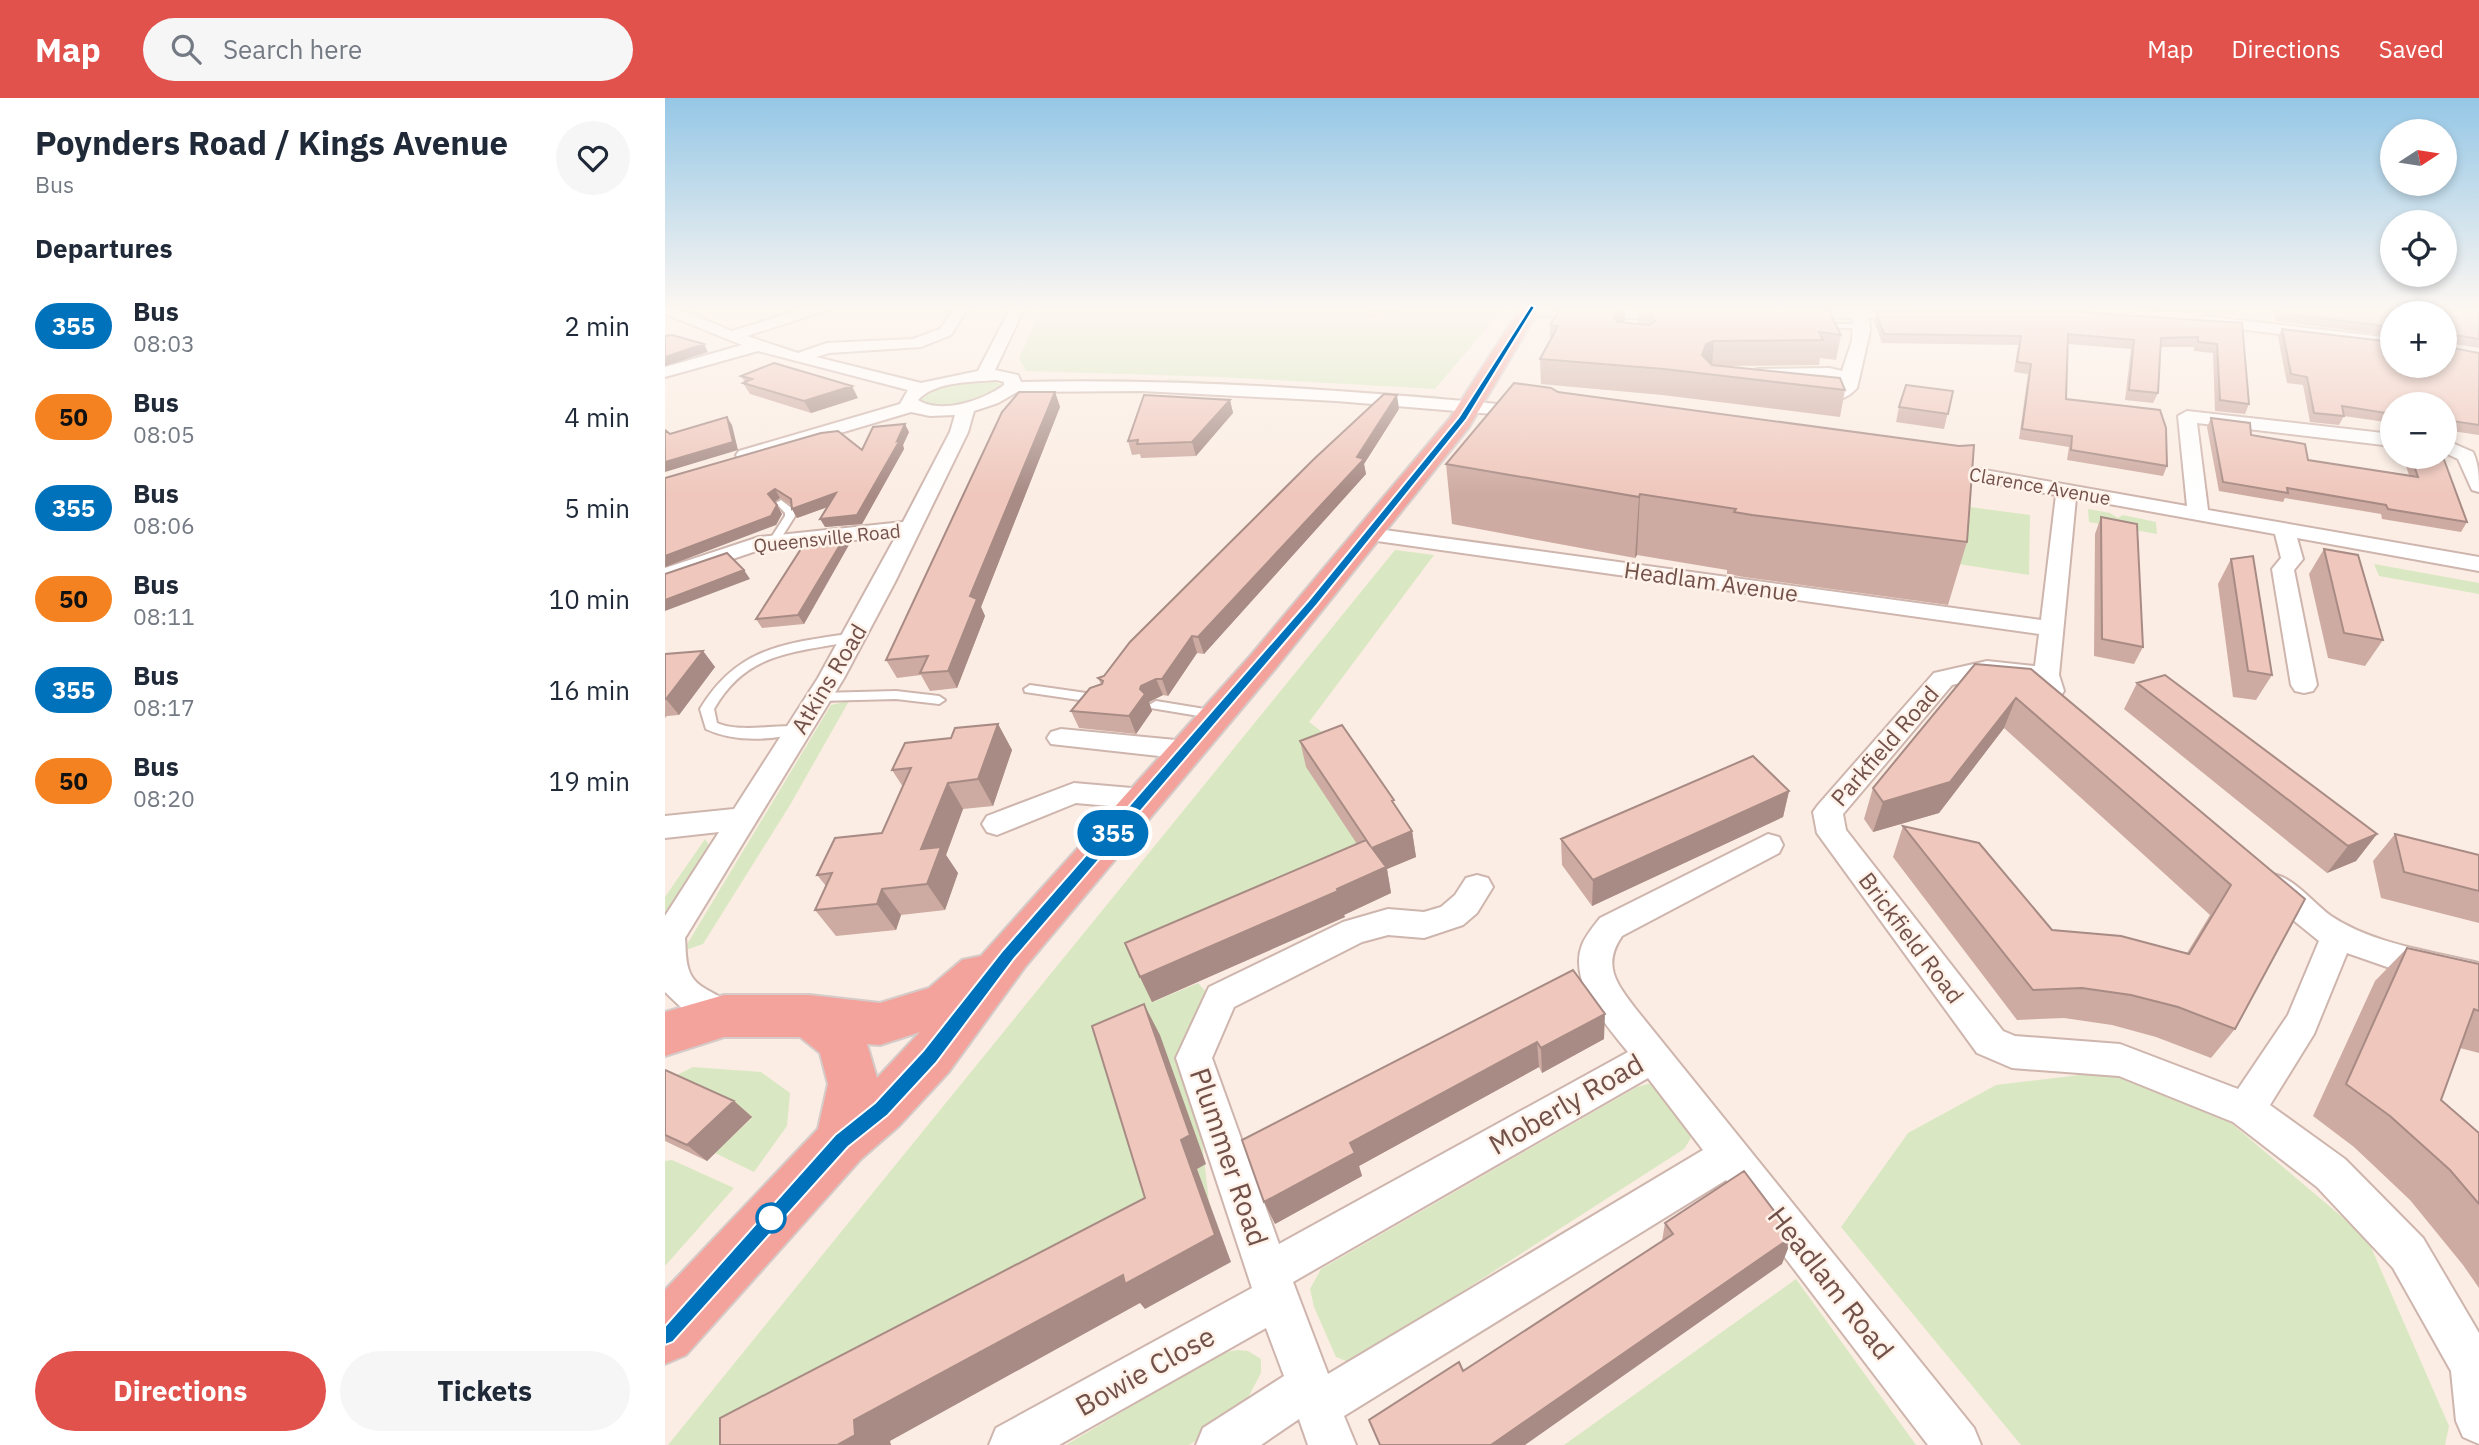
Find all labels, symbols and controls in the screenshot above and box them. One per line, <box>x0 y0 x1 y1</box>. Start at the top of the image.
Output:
search box <box>143 18 633 81</box>
text: Map <box>35 28 101 71</box>
icon: search <box>167 30 205 68</box>
text: Search here <box>223 32 362 66</box>
text: Map <box>2147 33 2193 65</box>
text: Directions <box>2231 33 2341 65</box>
text: Saved <box>2379 33 2444 65</box>
north arrow <box>2380 119 2457 196</box>
map controls <box>2380 119 2457 469</box>
text: Poynders Road / Kings Avenue <box>35 121 508 164</box>
button: heart <box>556 121 630 195</box>
text: Bus <box>35 169 74 199</box>
button: locate <box>2380 210 2457 287</box>
text: Departures <box>35 231 173 265</box>
text: Bus <box>133 294 179 328</box>
button: + <box>2380 301 2457 378</box>
text: 2 min <box>564 309 630 343</box>
text: 355 <box>52 310 95 342</box>
text: 08:03 <box>133 328 195 358</box>
text: Bus <box>133 385 179 419</box>
button: − <box>2380 392 2457 469</box>
text: 4 min <box>564 400 630 434</box>
text: 50 <box>59 401 88 433</box>
text: 08:05 <box>133 419 195 449</box>
street label: Clarence Avenue <box>1967 462 2113 510</box>
text: Bus <box>133 476 179 510</box>
text: 5 min <box>564 491 630 525</box>
text: 355 <box>52 492 95 524</box>
text: 08:06 <box>133 510 195 540</box>
street label: Queensville Road <box>752 518 902 558</box>
street label: Headlam Avenue <box>1622 554 1800 608</box>
text: Bus <box>133 567 179 601</box>
text: 10 min <box>549 582 630 616</box>
text: 50 <box>59 583 88 615</box>
text: 08:11 <box>133 601 195 631</box>
street label: Atkins Road <box>784 618 873 739</box>
text: Bus <box>133 658 179 692</box>
text: 16 min <box>549 673 630 707</box>
text: 355 <box>52 674 95 706</box>
street label: Parkfield Road <box>1824 679 1945 812</box>
text: 08:17 <box>133 692 195 722</box>
text: Bus <box>133 749 179 783</box>
text: 19 min <box>549 764 630 798</box>
text: 50 <box>59 765 88 797</box>
text: 08:20 <box>133 783 195 813</box>
line badge: 355 <box>1073 810 1153 856</box>
text: 355 <box>1091 817 1135 849</box>
street label: Brickfield Road <box>1853 866 1971 1009</box>
street label: Moberly Road <box>1482 1044 1650 1163</box>
street label: Plummer Road <box>1182 1063 1277 1251</box>
street label: Headlam Road <box>1760 1199 1903 1367</box>
unlabelled marker <box>756 1203 786 1233</box>
street label: Bowie Close <box>1068 1317 1221 1424</box>
button: Directions <box>35 1351 326 1431</box>
button: Tickets <box>340 1351 630 1431</box>

